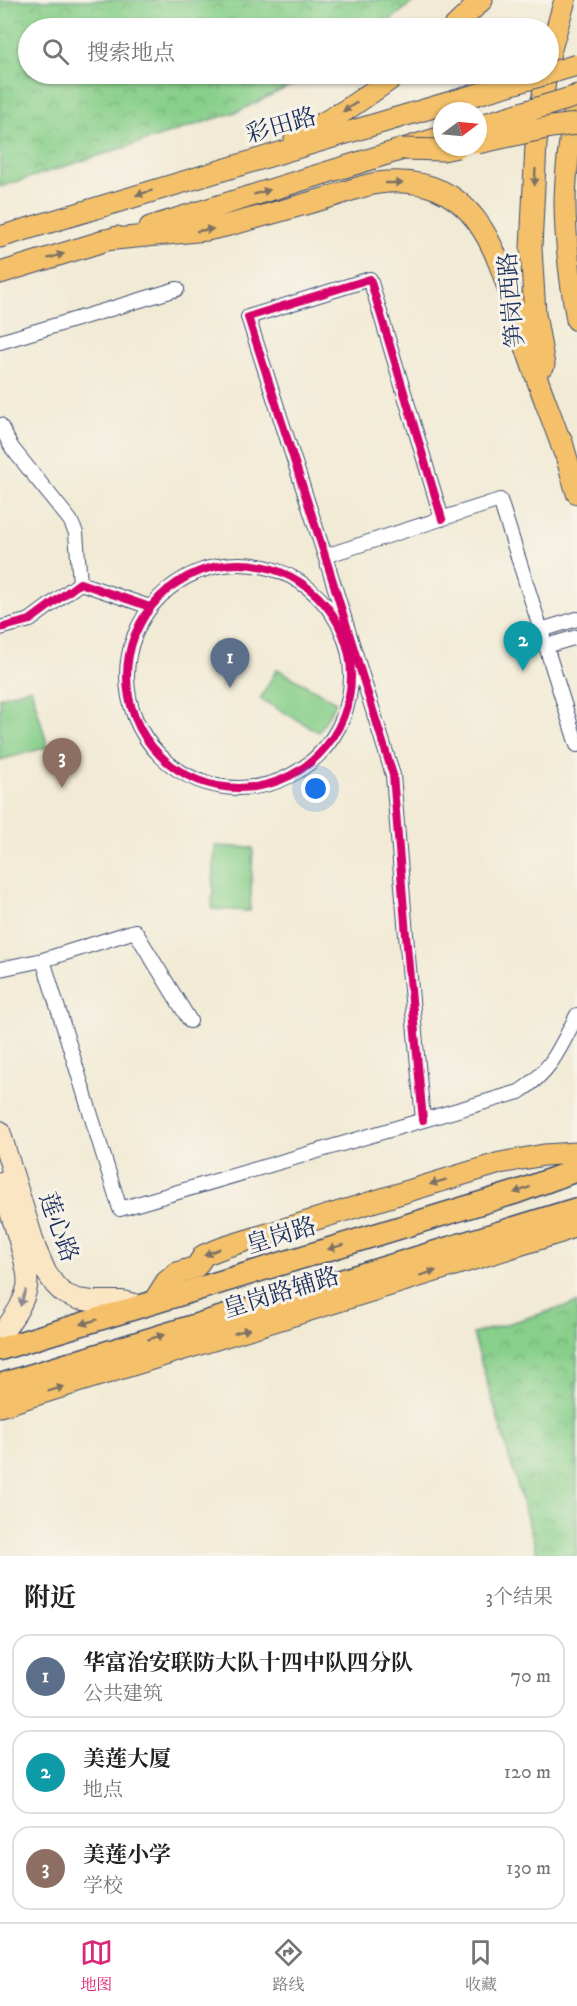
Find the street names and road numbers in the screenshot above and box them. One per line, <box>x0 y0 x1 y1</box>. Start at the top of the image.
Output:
street label: 彩田路 <box>243 102 320 150</box>
street label: 笋岗西路 <box>493 251 531 349</box>
street label: 莲心路 <box>32 1188 84 1266</box>
street label: 皇岗路 <box>242 1211 320 1261</box>
street label: 皇岗路辅路 <box>220 1261 343 1325</box>

